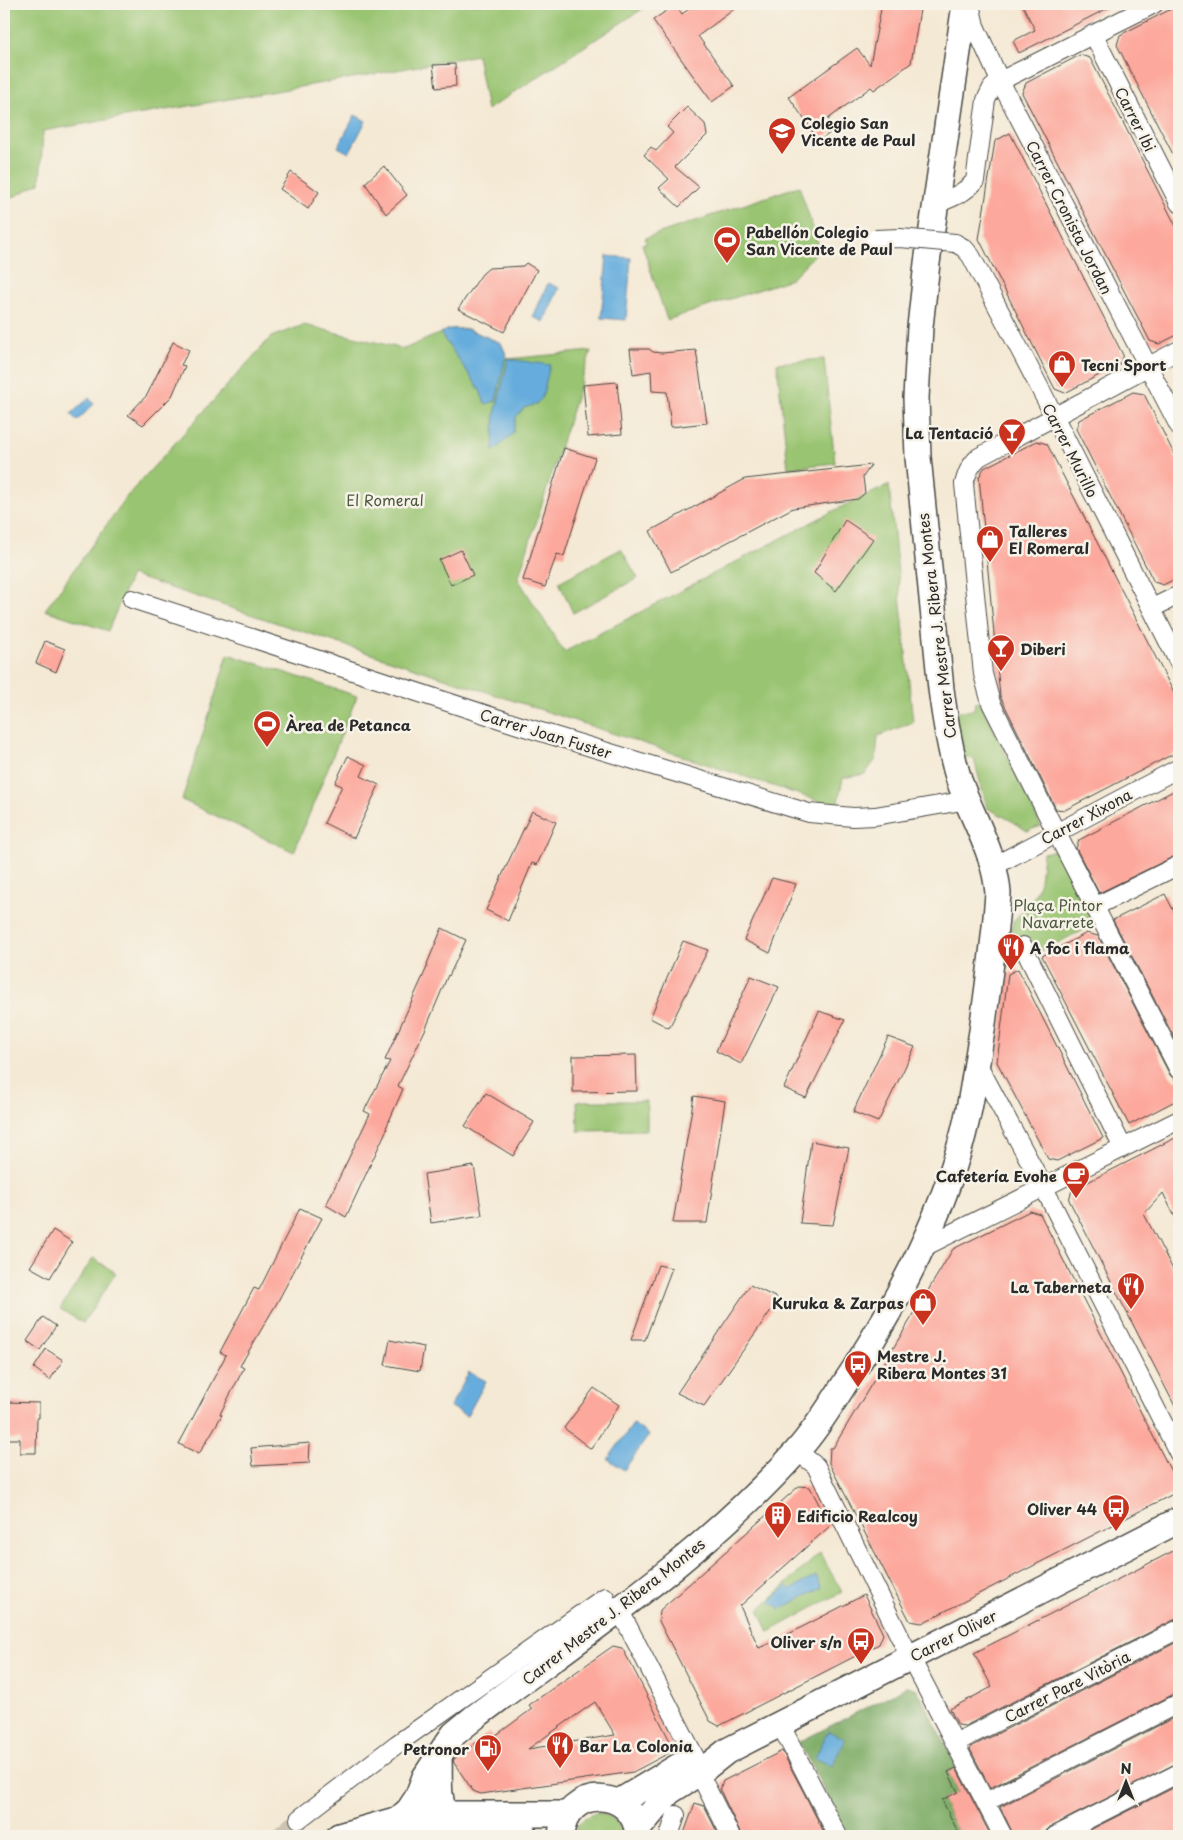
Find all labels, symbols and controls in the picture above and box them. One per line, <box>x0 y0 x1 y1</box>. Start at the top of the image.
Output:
street label: Carrer Ibi <box>1110 83 1162 155</box>
place label: Colegio San Vicente de Paul <box>801 111 915 151</box>
school or university icon: Colegio San Vicente de Paul <box>767 116 797 155</box>
street label: Carrer Cronista Jordan <box>1021 136 1119 298</box>
place label: Pabellón Colegio San Vicente de Paul <box>746 220 892 260</box>
sports icon: Pabellón Colegio San Vicente de Paul <box>712 225 742 264</box>
shop icon: Tecni Sport <box>1047 349 1077 388</box>
place label: Tecni Sport <box>1081 353 1166 376</box>
street label: Carrer Murillo <box>1037 399 1105 501</box>
bar icon: La Tentació <box>997 417 1027 456</box>
place label: La Tentació <box>905 421 993 444</box>
park label: El Romeral <box>346 488 424 511</box>
street label: Carrer Mestre J. Ribera Montes <box>911 512 961 740</box>
place label: Talleres El Romeral <box>1009 519 1089 559</box>
shop icon: Talleres El Romeral <box>975 524 1005 563</box>
bar icon: Diberi <box>986 633 1016 672</box>
place label: Diberi <box>1020 637 1066 660</box>
street label: Carrer Joan Fuster <box>477 702 615 764</box>
sports icon: Àrea de Petanca <box>252 709 282 748</box>
place label: Àrea de Petanca <box>286 713 411 736</box>
street label: Carrer Xixona <box>1036 782 1136 850</box>
park label: Plaça Pintor Navarrete <box>1014 893 1102 933</box>
restaurant icon: A foc i flama <box>996 932 1026 971</box>
place label: A foc i flama <box>1029 936 1130 959</box>
cafe icon: Cafetería Evohe <box>1061 1160 1091 1199</box>
place label: Cafetería Evohe <box>936 1164 1057 1187</box>
restaurant icon: La Taberneta <box>1116 1271 1146 1310</box>
place label: La Taberneta <box>1010 1275 1112 1298</box>
shop icon: Kuruka & Zarpas <box>908 1287 938 1326</box>
place label: Kuruka & Zarpas <box>772 1291 904 1314</box>
place label: Mestre J. Ribera Montes 31 <box>877 1344 1007 1384</box>
bus stop icon: Mestre J. Ribera Montes 31 <box>843 1349 873 1388</box>
bus stop icon: Oliver 44 <box>1101 1493 1131 1532</box>
place label: Oliver 44 <box>1027 1497 1097 1520</box>
building icon: Edificio Realcoy <box>763 1500 793 1539</box>
place label: Edificio Realcoy <box>797 1504 918 1527</box>
street label: Carrer Mestre J. Ribera Montes <box>517 1532 709 1690</box>
street label: Carrer Oliver <box>906 1603 1001 1667</box>
bus stop icon: Oliver s/n <box>846 1626 876 1665</box>
place label: Oliver s/n <box>770 1630 842 1653</box>
street label: Carrer Pare Vitòria <box>1000 1644 1134 1728</box>
restaurant icon: Bar La Colonia <box>545 1730 575 1769</box>
fuel station icon: Petronor <box>473 1733 503 1772</box>
place label: Bar La Colonia <box>579 1734 694 1757</box>
place label: Petronor <box>403 1737 469 1760</box>
north arrow <box>1100 1758 1150 1808</box>
text: N <box>1120 1758 1132 1779</box>

